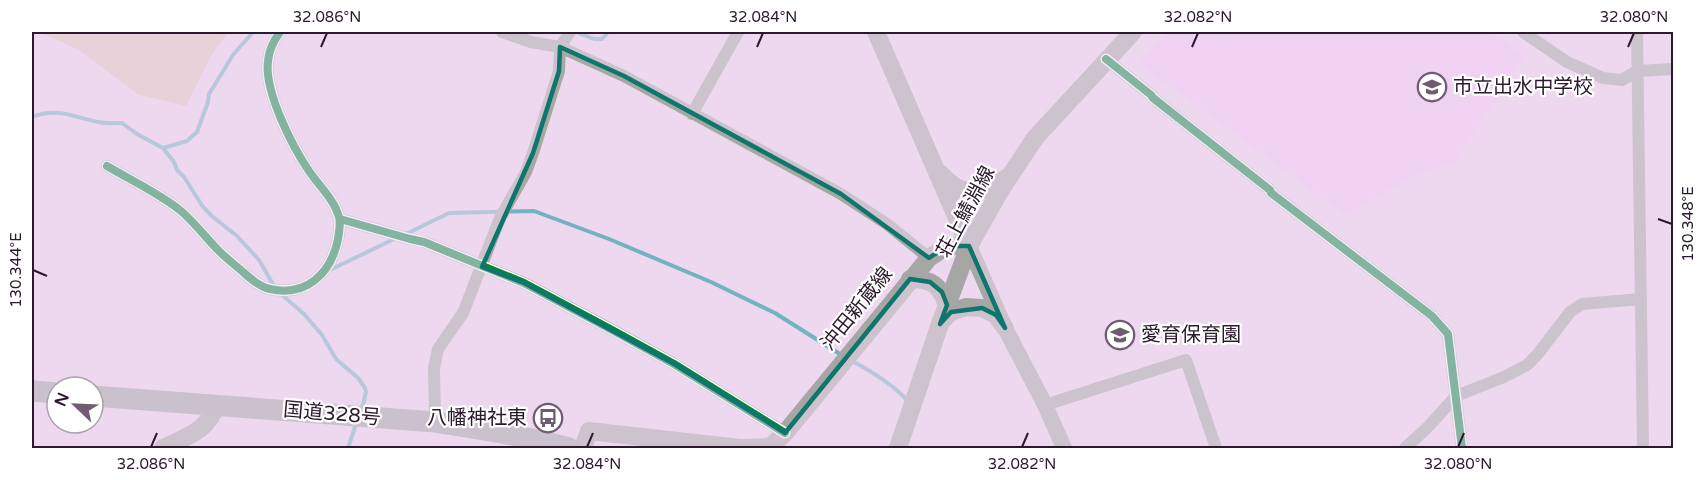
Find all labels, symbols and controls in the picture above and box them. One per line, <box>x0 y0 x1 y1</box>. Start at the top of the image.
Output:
text: 32.086°N <box>293 8 361 26</box>
text: 32.084°N <box>729 8 797 26</box>
text: 32.082°N <box>1164 8 1232 26</box>
text: 32.080°N <box>1600 8 1668 26</box>
school or university icon: 市立出水中学校 <box>1416 71 1448 103</box>
place label: 市立出水中学校 <box>1453 75 1593 99</box>
street label: 荘上鯖淵線 <box>932 162 1000 262</box>
text: 130.348°E <box>1679 186 1697 262</box>
text: 130.344°E <box>7 232 25 308</box>
street label: 沖田新蔵線 <box>816 263 898 355</box>
school or university icon: 愛育保育園 <box>1104 319 1136 351</box>
place label: 愛育保育園 <box>1141 323 1241 347</box>
north arrow <box>45 375 105 435</box>
text: N <box>50 390 74 409</box>
street label: 国道328号 <box>282 398 382 430</box>
bus stop icon: 八幡神社東 <box>532 402 564 434</box>
place label: 八幡神社東 <box>427 406 527 430</box>
text: 32.086°N <box>117 455 185 473</box>
text: 32.084°N <box>553 455 621 473</box>
text: 32.082°N <box>988 455 1056 473</box>
text: 32.080°N <box>1424 455 1492 473</box>

